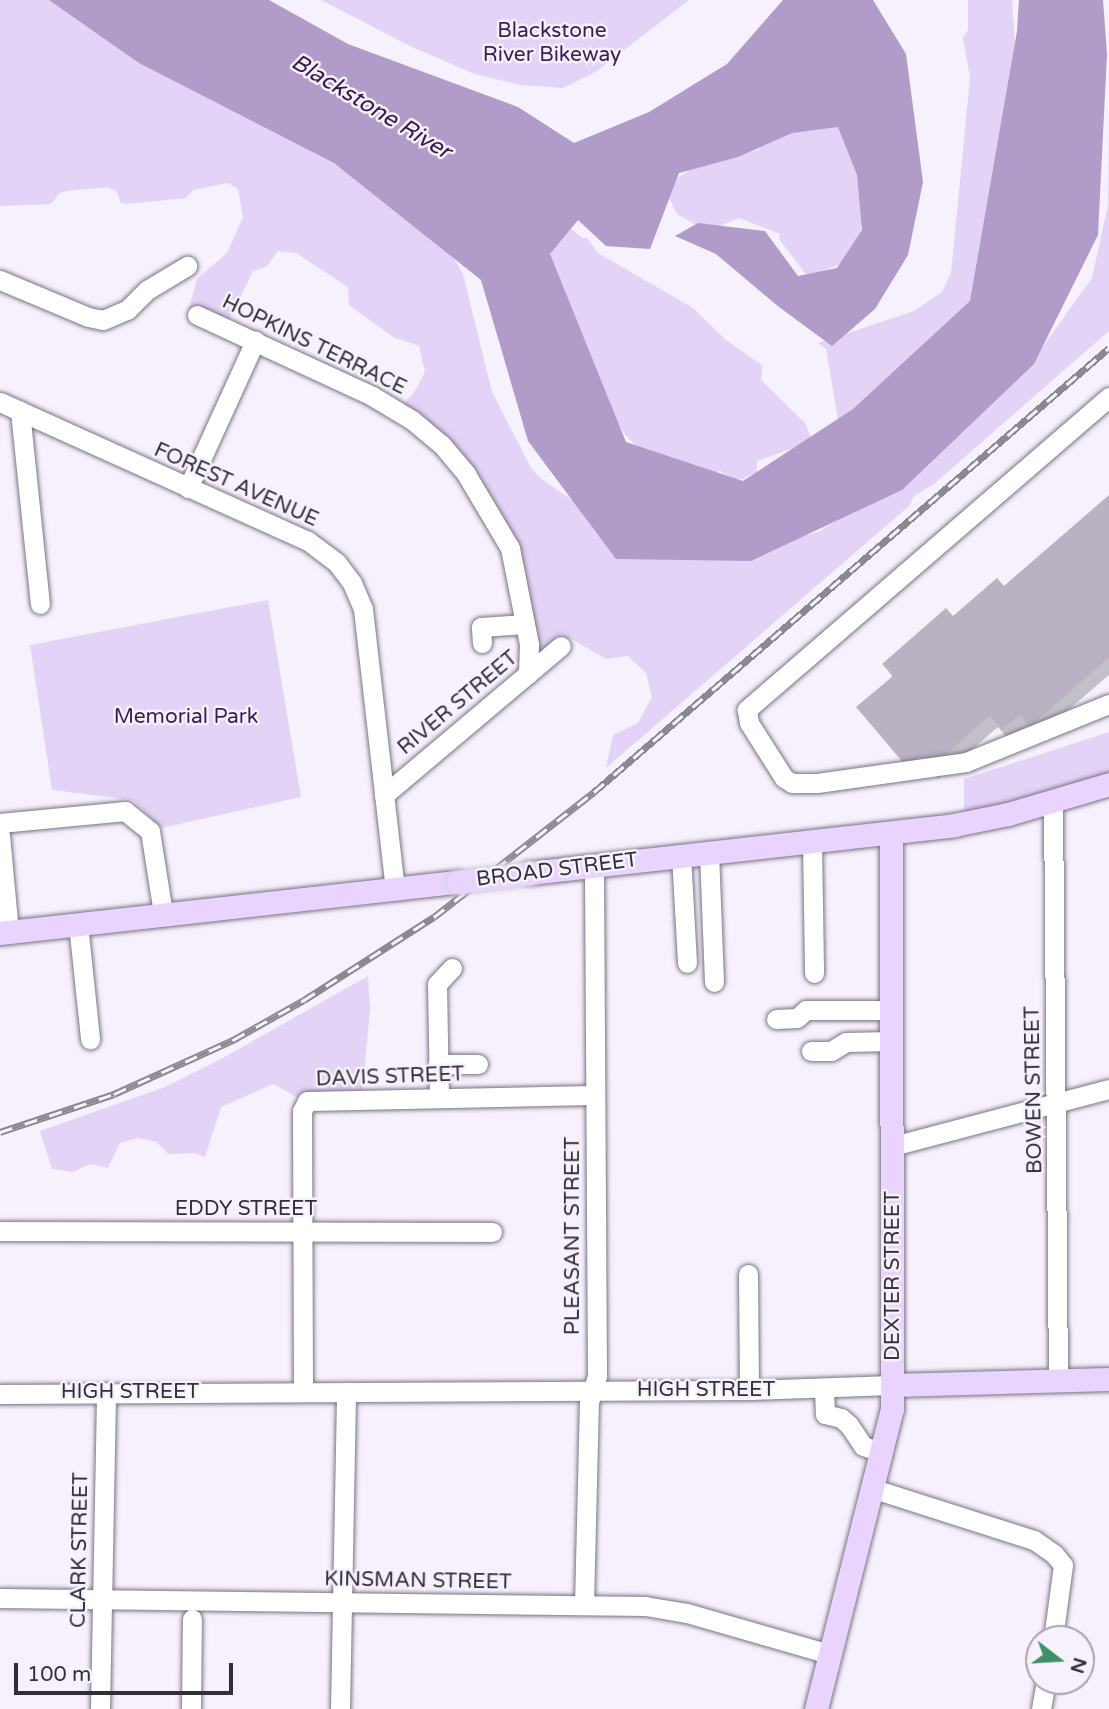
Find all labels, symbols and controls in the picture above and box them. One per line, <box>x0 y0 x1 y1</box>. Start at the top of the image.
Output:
park label: Blackstone River Bikeway <box>483 18 621 68</box>
water label: Blackstone River <box>286 48 456 166</box>
street label: HOPKINS TERRACE <box>218 289 410 401</box>
street label: FOREST AVENUE <box>150 437 322 533</box>
street label: RIVER STREET <box>393 646 523 760</box>
park label: Memorial Park <box>114 704 258 730</box>
street label: BROAD STREET <box>475 848 639 892</box>
street label: BOWEN STREET <box>1020 1006 1048 1174</box>
street label: DAVIS STREET <box>315 1062 465 1092</box>
street label: PLEASANT STREET <box>560 1137 586 1335</box>
street label: DEXTER STREET <box>880 1191 906 1361</box>
street label: EDDY STREET <box>175 1196 317 1222</box>
street label: HIGH STREET <box>637 1377 775 1403</box>
street label: HIGH STREET <box>61 1379 199 1405</box>
street label: CLARK STREET <box>66 1472 94 1628</box>
street label: KINSMAN STREET <box>324 1567 512 1595</box>
north arrow <box>1025 1625 1095 1695</box>
scale bar <box>18 1650 236 1694</box>
text: N <box>1065 1655 1091 1676</box>
text: 100 m <box>27 1662 91 1687</box>

